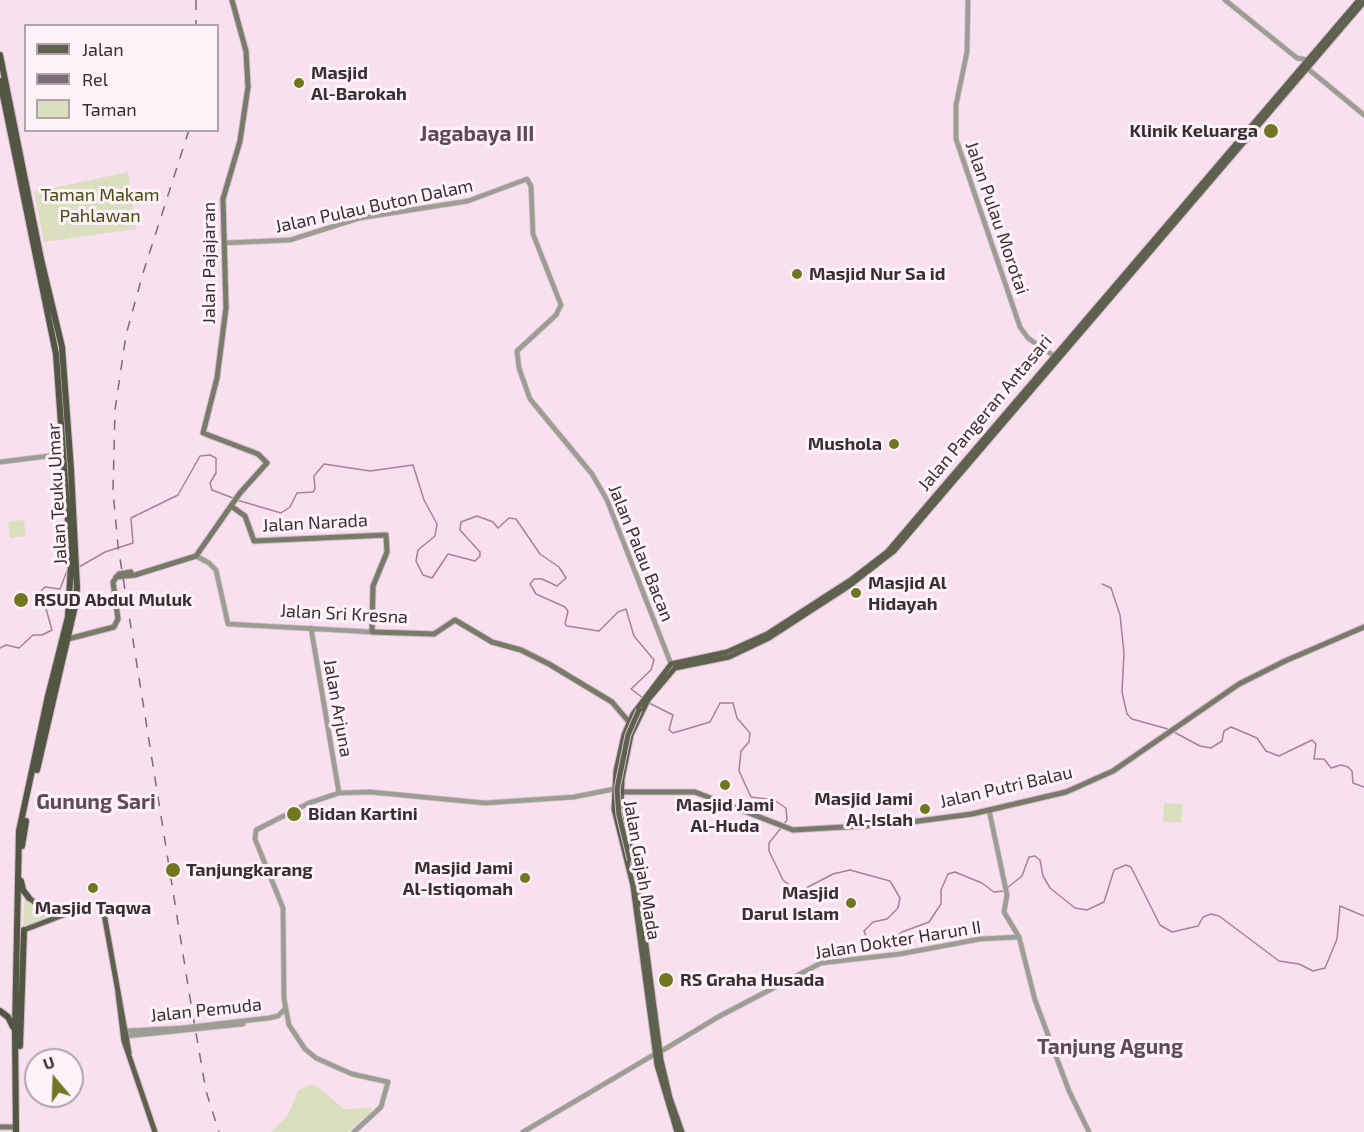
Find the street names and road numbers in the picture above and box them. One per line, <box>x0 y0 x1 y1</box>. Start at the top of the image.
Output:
street label: Jalan Pulau Morotai <box>961 139 1033 297</box>
street label: Jalan Pulau Buton Dalam <box>273 174 475 238</box>
street label: Jalan Pajajaran <box>198 202 220 324</box>
street label: Jalan Pangeran Antasari <box>913 331 1057 495</box>
street label: Jalan Teuku Umar <box>42 422 72 566</box>
street label: Jalan Palau Bacan <box>604 481 678 625</box>
street label: Jalan Narada <box>262 509 368 537</box>
street label: Jalan Sri Kresna <box>279 600 409 628</box>
street label: Jalan Arjuna <box>319 657 357 759</box>
street label: Jalan Putri Balau <box>937 761 1075 813</box>
street label: Jalan Gajah Mada <box>619 798 665 942</box>
street label: Jalan Dokter Harun II <box>813 916 983 964</box>
street label: Jalan Pemuda <box>149 993 263 1027</box>

